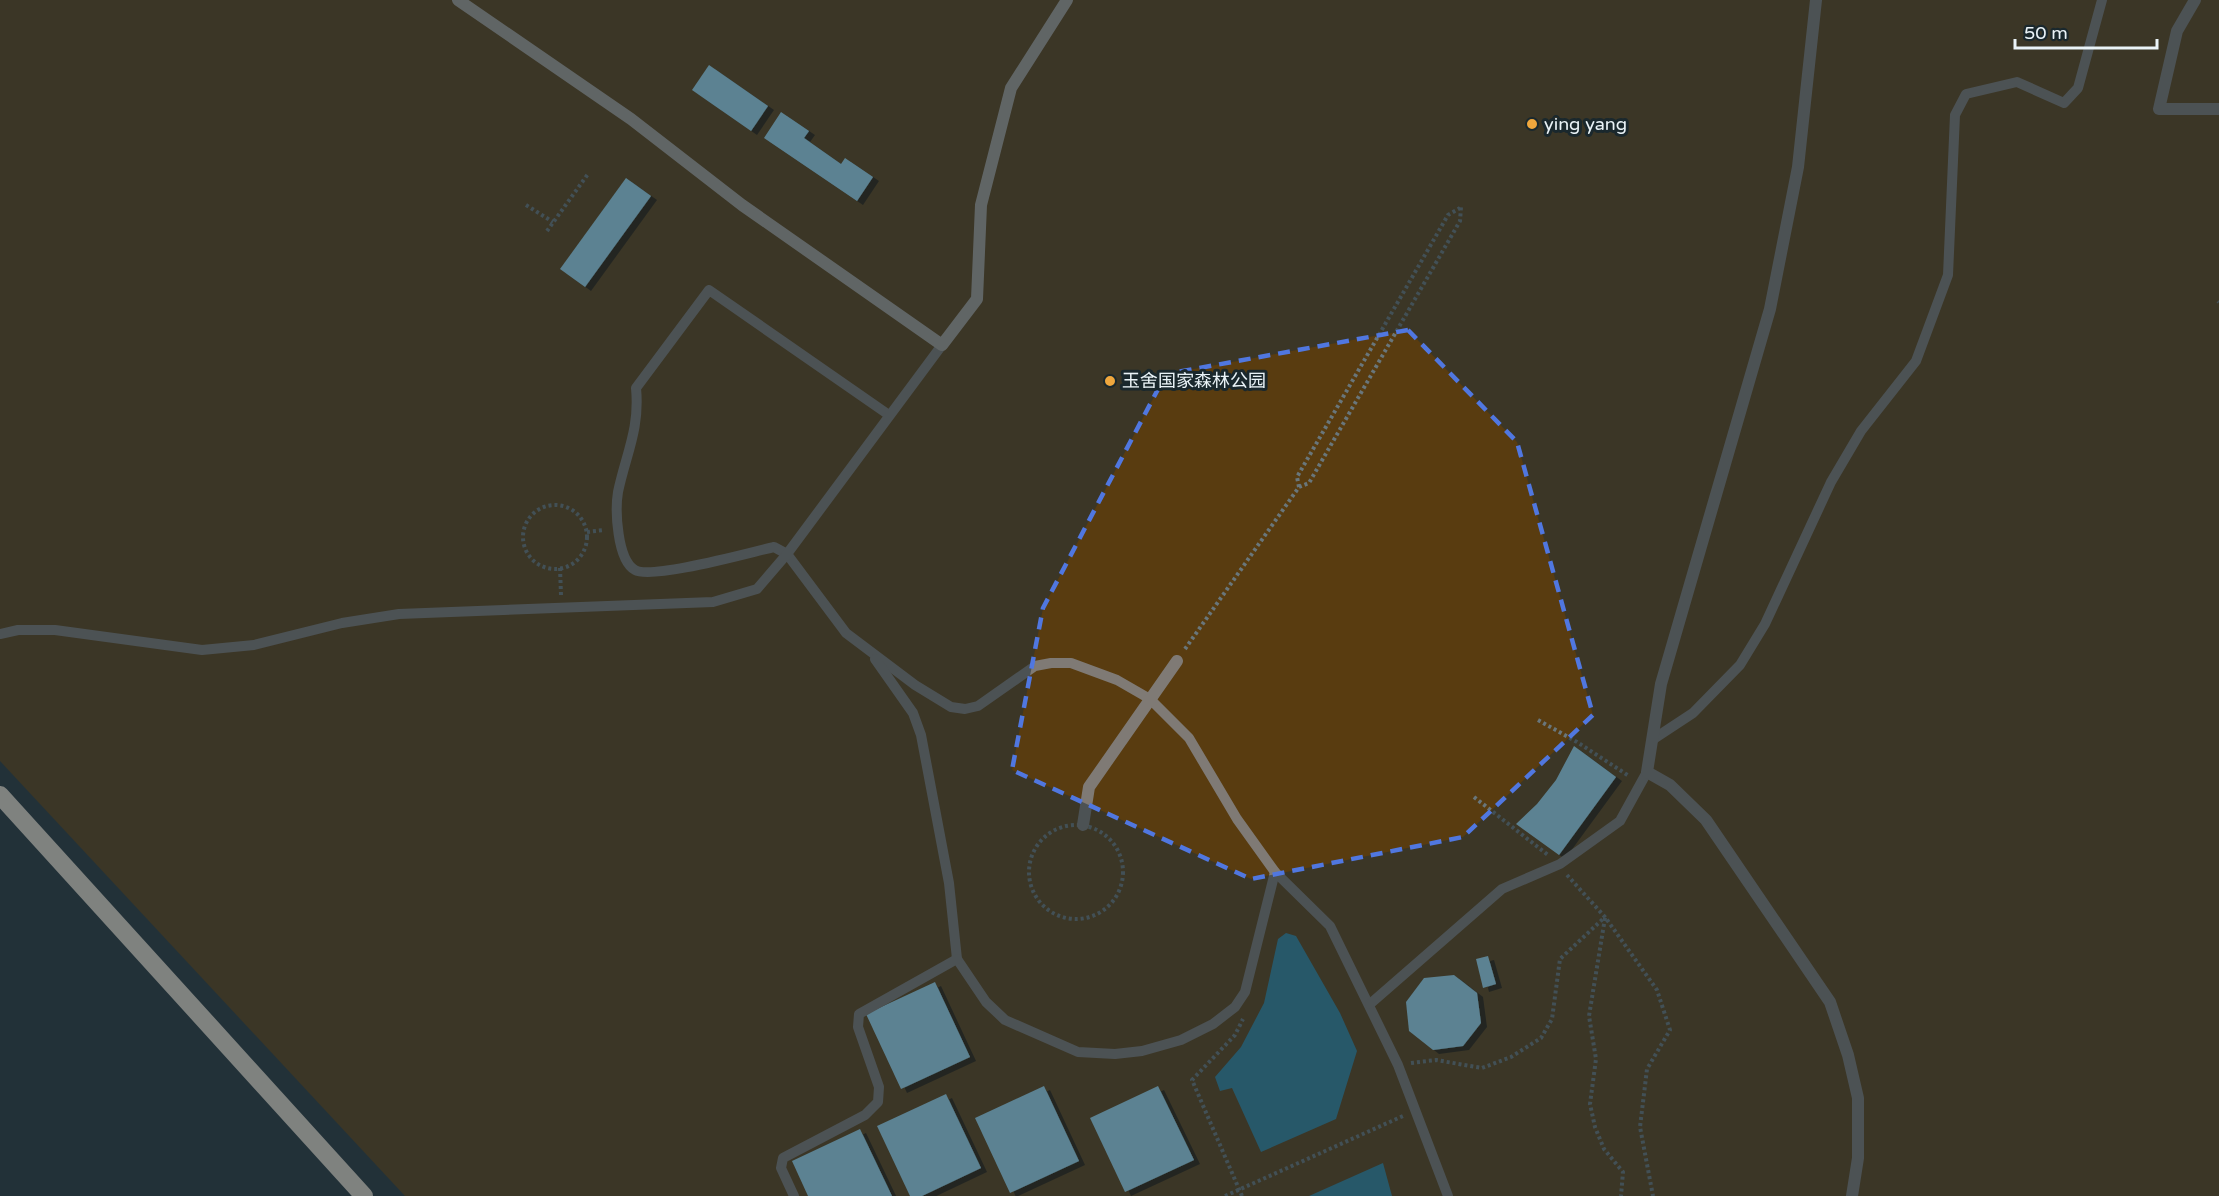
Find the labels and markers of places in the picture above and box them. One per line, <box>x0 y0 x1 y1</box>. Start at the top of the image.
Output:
place label: ying yang <box>1544 113 1627 135</box>
marker: ying yang <box>1525 117 1539 131</box>
place label: 玉舍国家森林公园 <box>1122 370 1266 392</box>
marker: 玉舍国家森林公园 <box>1103 374 1117 388</box>

